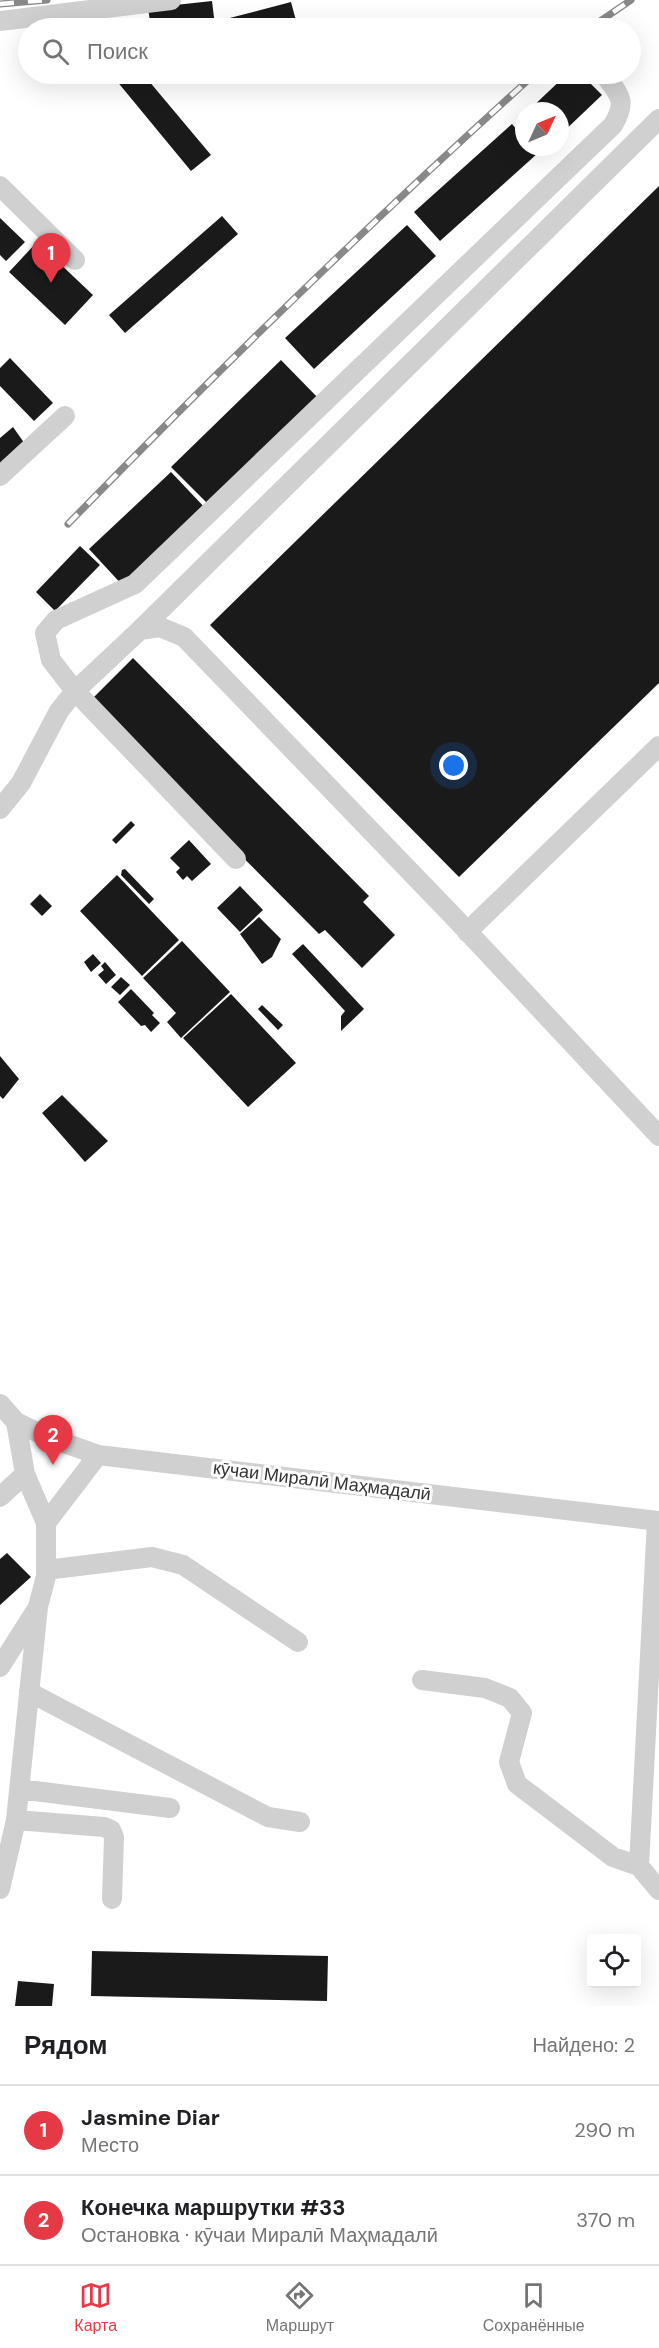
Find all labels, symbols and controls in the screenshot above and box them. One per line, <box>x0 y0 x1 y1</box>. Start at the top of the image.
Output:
search box <box>18 18 641 84</box>
icon: search <box>39 35 72 68</box>
text: Поиск <box>87 37 148 66</box>
north arrow <box>515 102 569 156</box>
pin: 1 <box>32 234 70 283</box>
your location <box>439 751 468 780</box>
pin: 2 <box>34 1416 72 1465</box>
street label: кӯчаи Миралӣ Маҳмадалӣ <box>212 1456 432 1506</box>
map controls <box>587 1934 641 1988</box>
button: locate <box>587 1934 641 1988</box>
text: Рядом <box>24 2028 107 2062</box>
text: Найдено: 2 <box>532 2032 635 2058</box>
text: Jasmine Diar <box>81 2103 220 2132</box>
text: 1 <box>40 2117 47 2143</box>
text: 290 m <box>574 2117 635 2143</box>
text: Место <box>81 2132 139 2158</box>
text: Конечка маршрутки #33 <box>81 2193 346 2222</box>
text: 2 <box>38 2207 49 2233</box>
text: 370 m <box>576 2207 635 2233</box>
text: Остановка · кӯчаи Миралӣ Маҳмадалӣ <box>81 2222 438 2248</box>
tab: Карта <box>74 2279 117 2336</box>
tab: Маршрут <box>266 2279 334 2336</box>
tab: Сохранённые <box>483 2279 585 2336</box>

